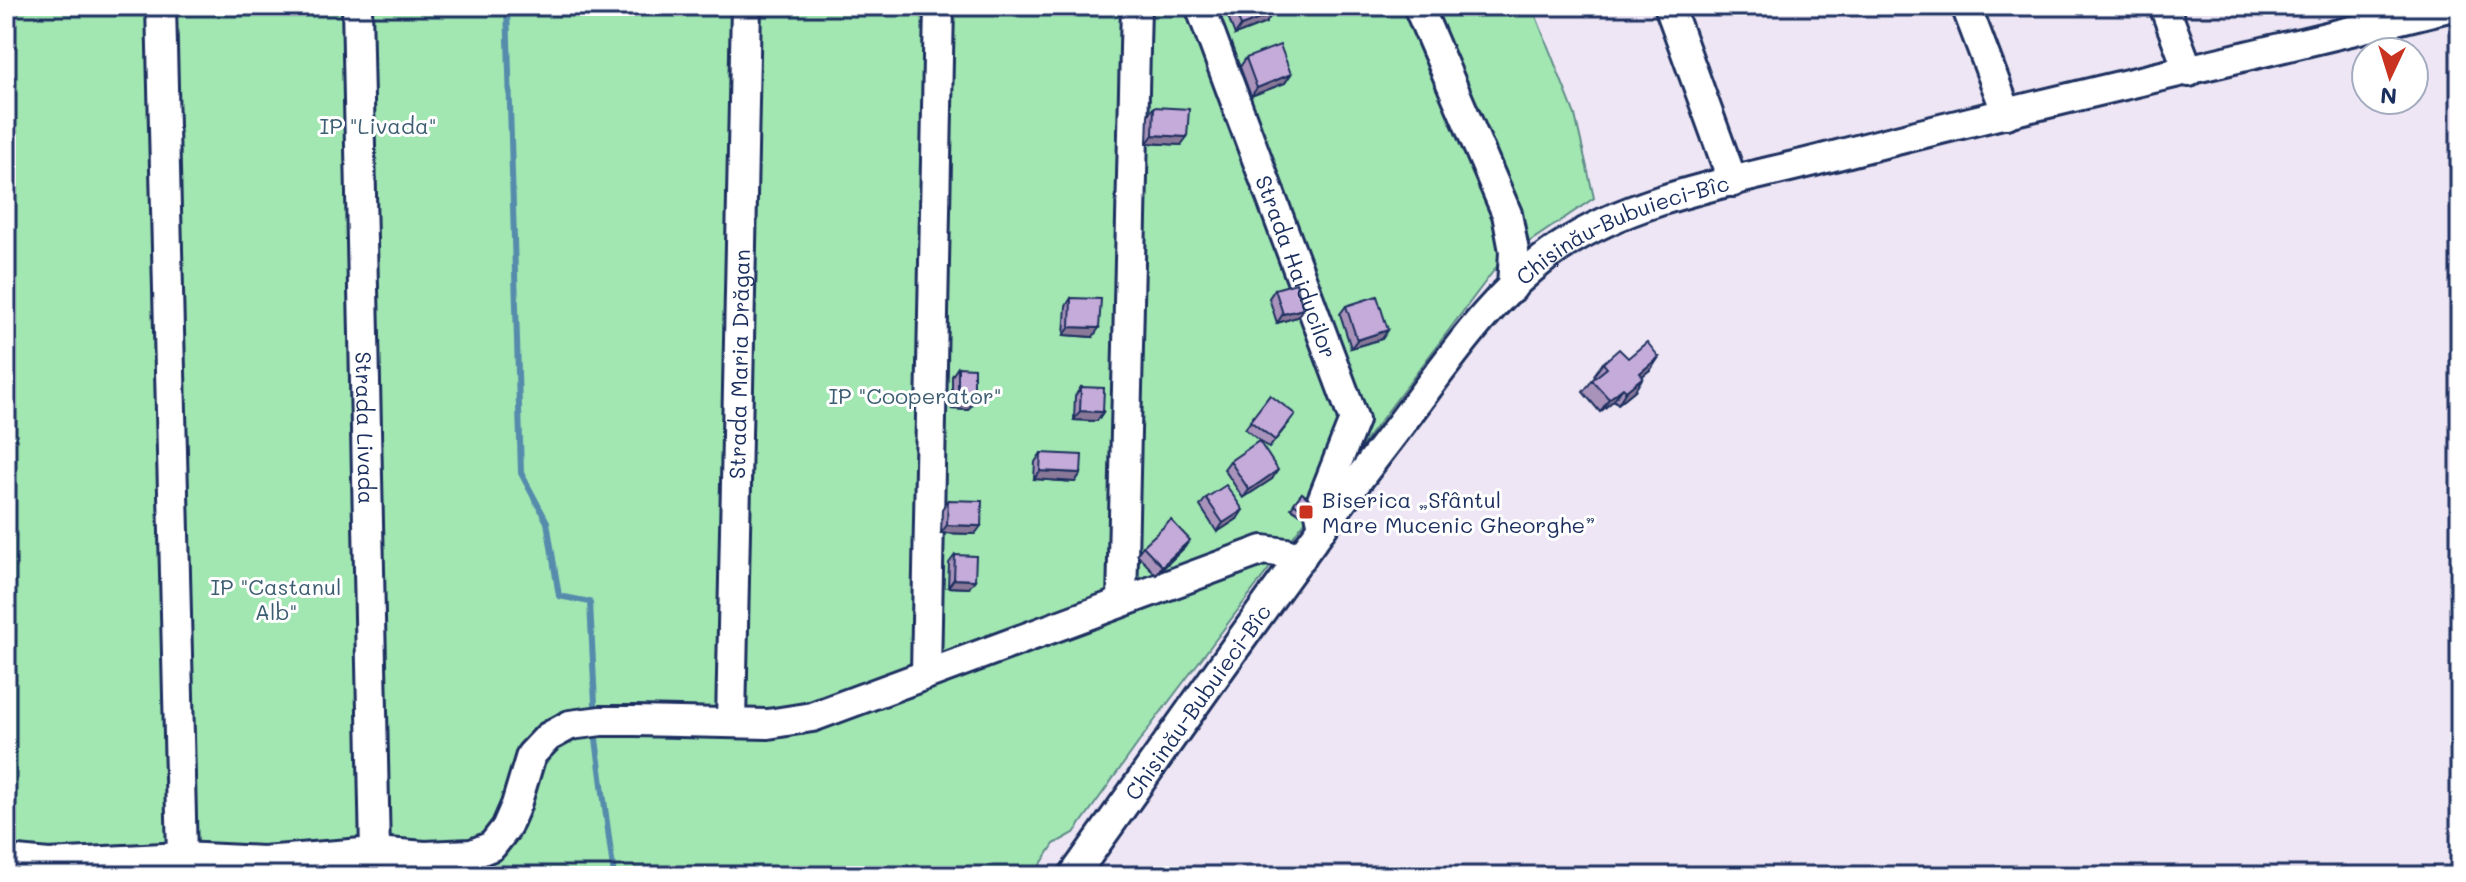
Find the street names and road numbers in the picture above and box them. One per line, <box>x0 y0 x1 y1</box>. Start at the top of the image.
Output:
street label: Chișinău-Bubuieci-Bîc <box>1509 168 1732 291</box>
street label: Strada Haiducilor <box>1250 171 1344 362</box>
street label: Strada Maria Drăgan <box>722 249 755 479</box>
street label: Strada Livada <box>350 351 382 505</box>
street label: Chișinău-Bubuieci-Bîc <box>1117 598 1277 805</box>

